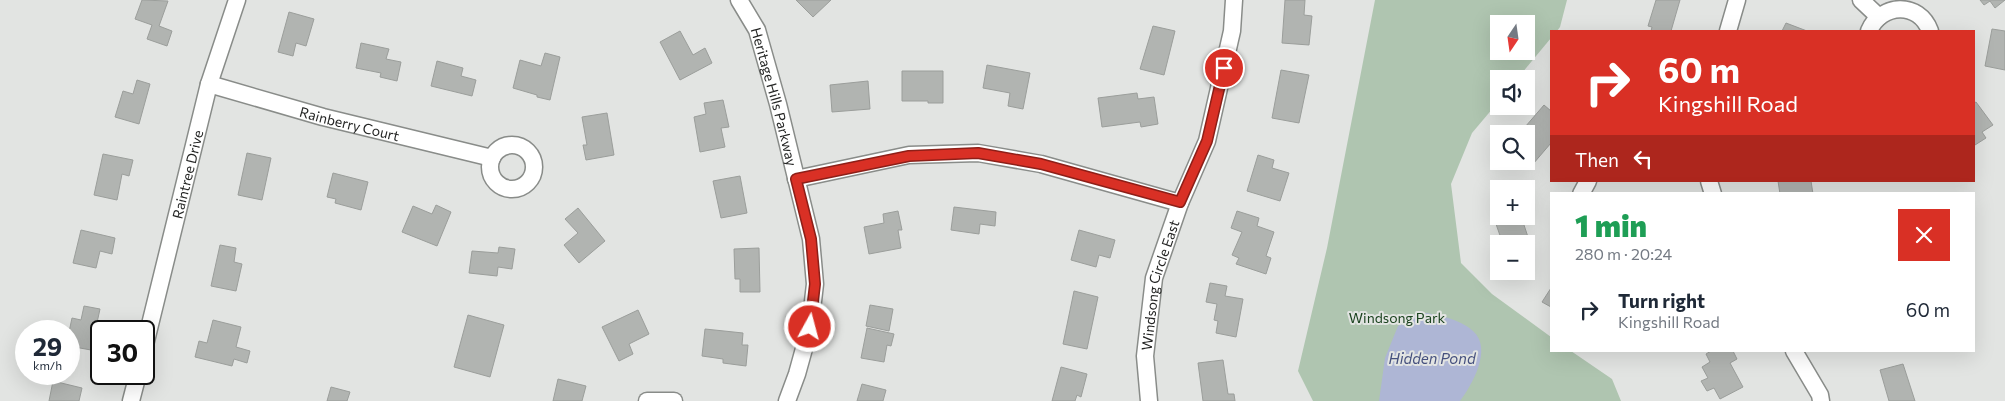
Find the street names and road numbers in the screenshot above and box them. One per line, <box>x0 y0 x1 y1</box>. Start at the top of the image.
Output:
street label: Heritage Hills Parkway <box>748 25 801 168</box>
street label: Rainberry Court <box>298 102 401 144</box>
street label: Raintree Drive <box>168 128 206 220</box>
street label: Windsong Circle East <box>1137 217 1182 351</box>

